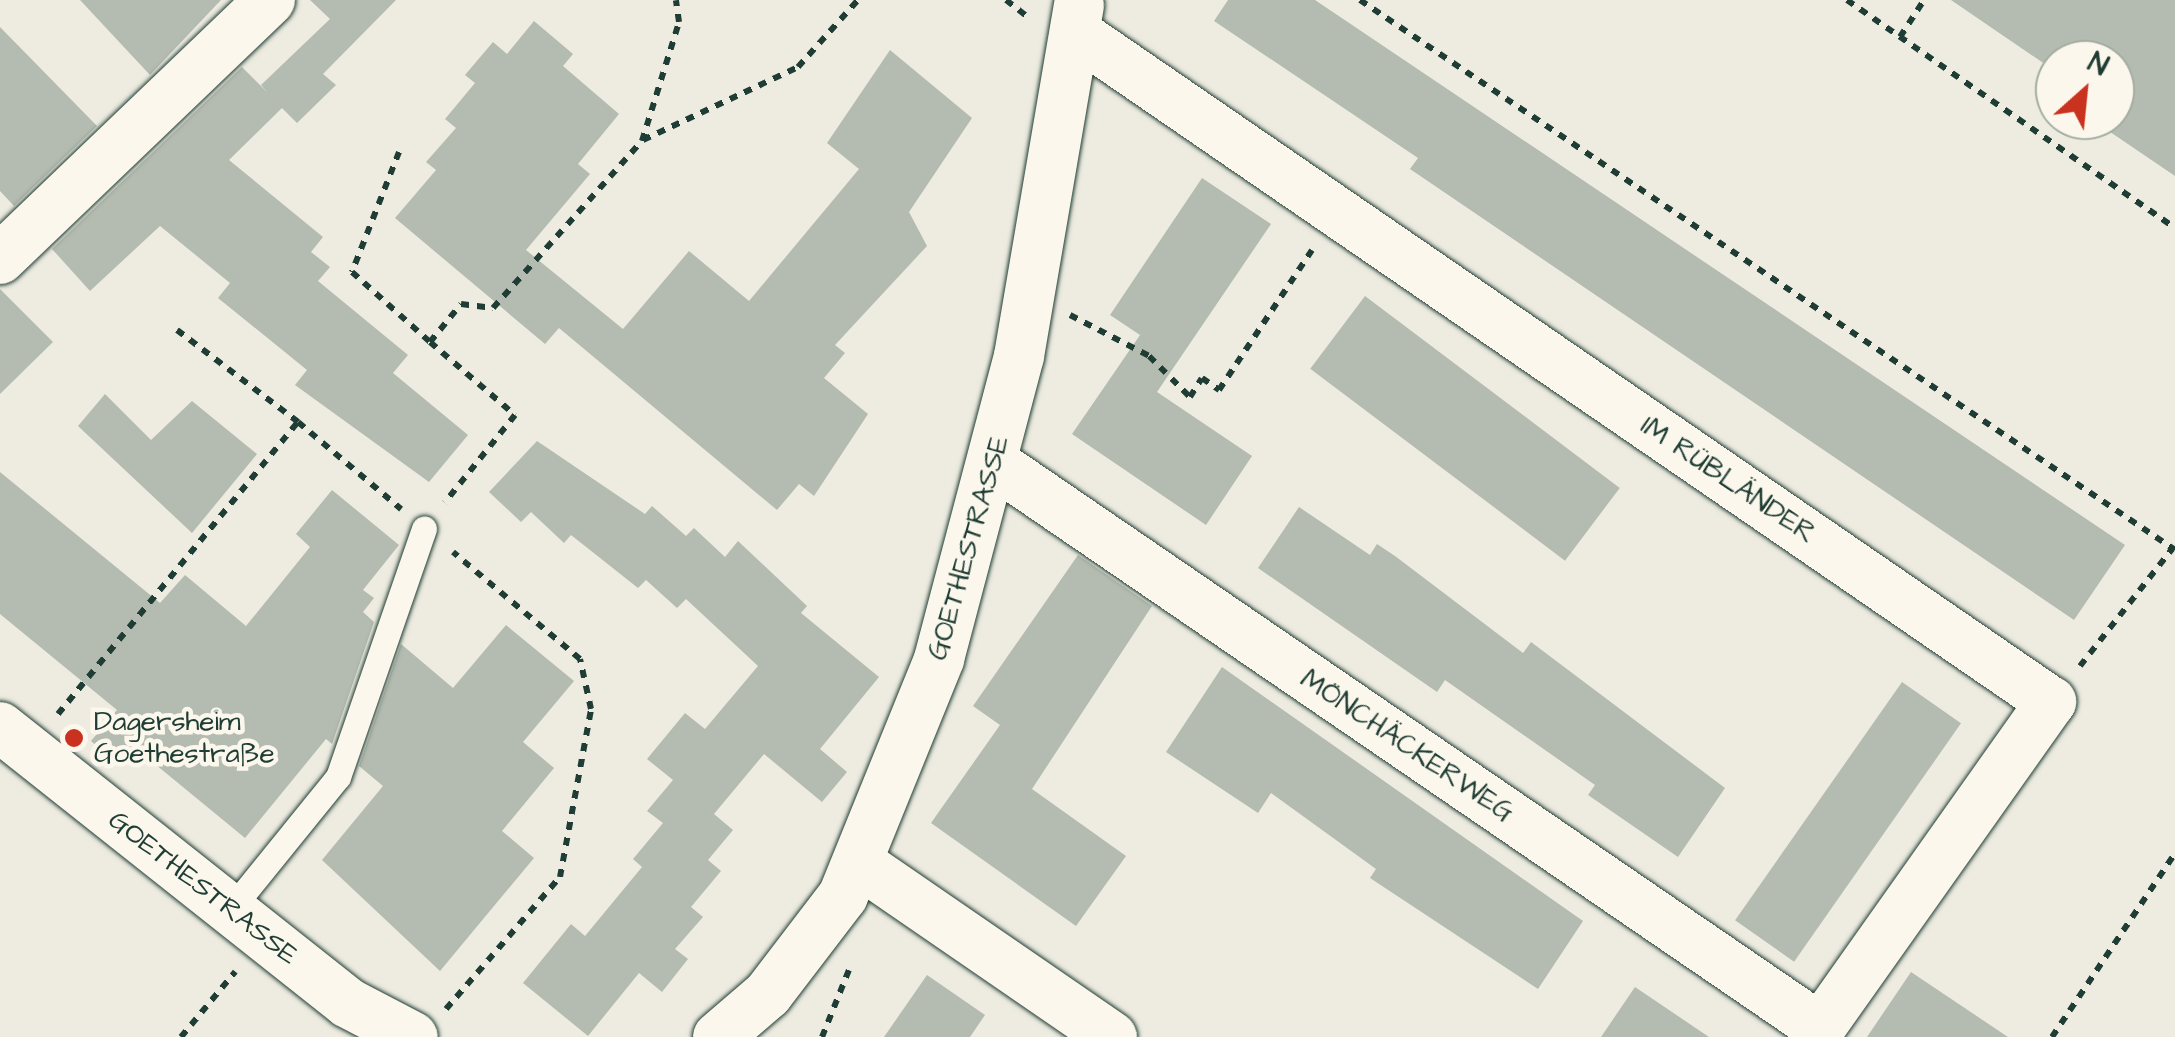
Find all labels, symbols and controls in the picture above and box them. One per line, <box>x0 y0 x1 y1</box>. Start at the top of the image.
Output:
north arrow <box>2035 40 2135 140</box>
text: N <box>2081 43 2115 86</box>
street label: IM RÜBLÄNDER <box>1634 409 1822 551</box>
street label: GOETHESTRASSE <box>921 432 1017 664</box>
street label: MÖNCHÄCKERWEG <box>1294 662 1520 830</box>
place label: Dagersheim Goethestraße <box>94 705 275 771</box>
marker: Dagersheim Goethestraße <box>63 727 85 749</box>
street label: GOETHESTRASSE <box>101 803 305 973</box>

